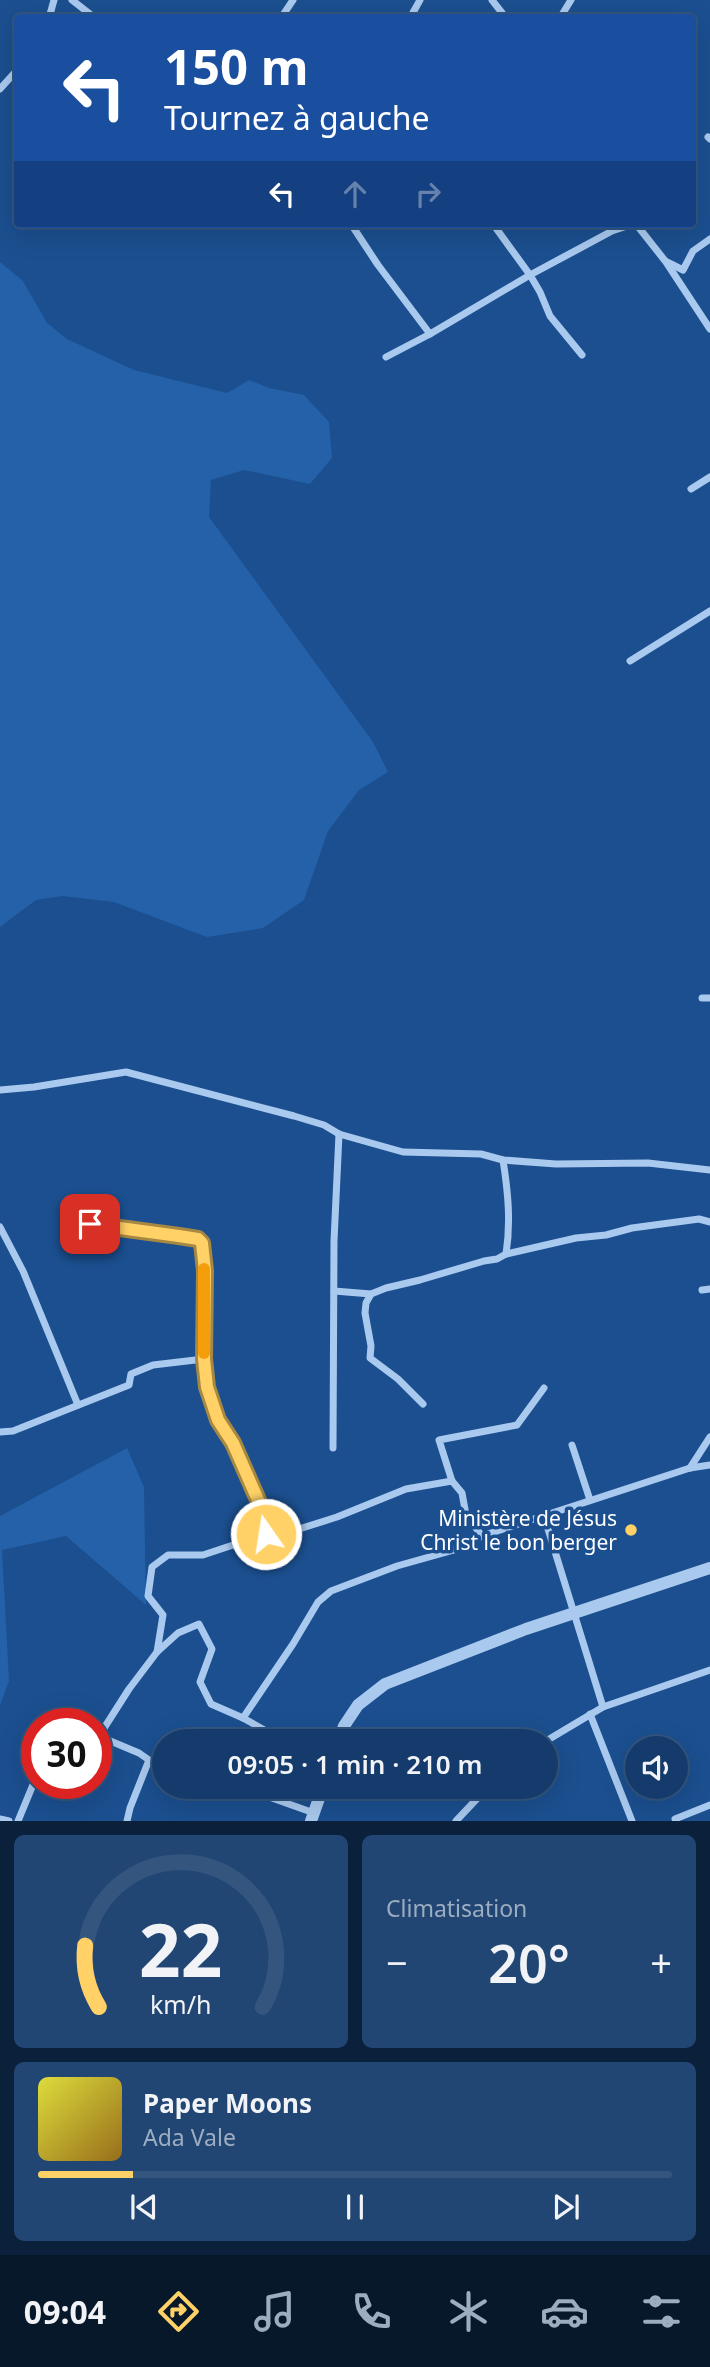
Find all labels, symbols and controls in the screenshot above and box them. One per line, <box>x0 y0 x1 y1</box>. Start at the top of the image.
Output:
text: 150 m <box>164 33 309 99</box>
icon: left <box>49 42 140 133</box>
text: Tournez à gauche <box>164 96 430 139</box>
icon: left <box>263 175 301 213</box>
icon: ahead <box>336 175 374 213</box>
icon: right <box>409 175 447 213</box>
pin <box>60 1194 120 1254</box>
icon: arrive <box>71 1205 109 1243</box>
position arrow <box>229 1497 303 1571</box>
place label: Ministère de Jésus Christ le bon berger <box>420 1504 617 1556</box>
marker: Ministère de Jésus Christ le bon berger <box>623 1522 639 1538</box>
speed limit sign: 30 <box>21 1708 112 1799</box>
map controls <box>625 1736 688 1799</box>
button: sound <box>625 1736 688 1799</box>
text: 09:05 · 1 min · 210 m <box>228 1746 482 1782</box>
text: Climatisation <box>386 1892 527 1924</box>
text: 22 <box>139 1900 223 1999</box>
text: 20° <box>488 1927 570 1998</box>
text: − <box>386 1936 408 1988</box>
text: + <box>650 1936 672 1988</box>
text: km/h <box>150 1987 212 2021</box>
text: Paper Moons <box>143 2085 312 2121</box>
text: Ada Vale <box>143 2121 236 2153</box>
icon: previous <box>125 2188 163 2226</box>
icon: pause <box>336 2188 374 2226</box>
icon: next <box>547 2188 585 2226</box>
icon: directions <box>154 2287 203 2336</box>
icon: music <box>250 2287 299 2336</box>
icon: phone <box>347 2287 396 2336</box>
icon: climate <box>444 2287 493 2336</box>
icon: car <box>540 2287 589 2336</box>
icon: filters <box>637 2287 686 2336</box>
text: 09:04 <box>24 2290 106 2333</box>

